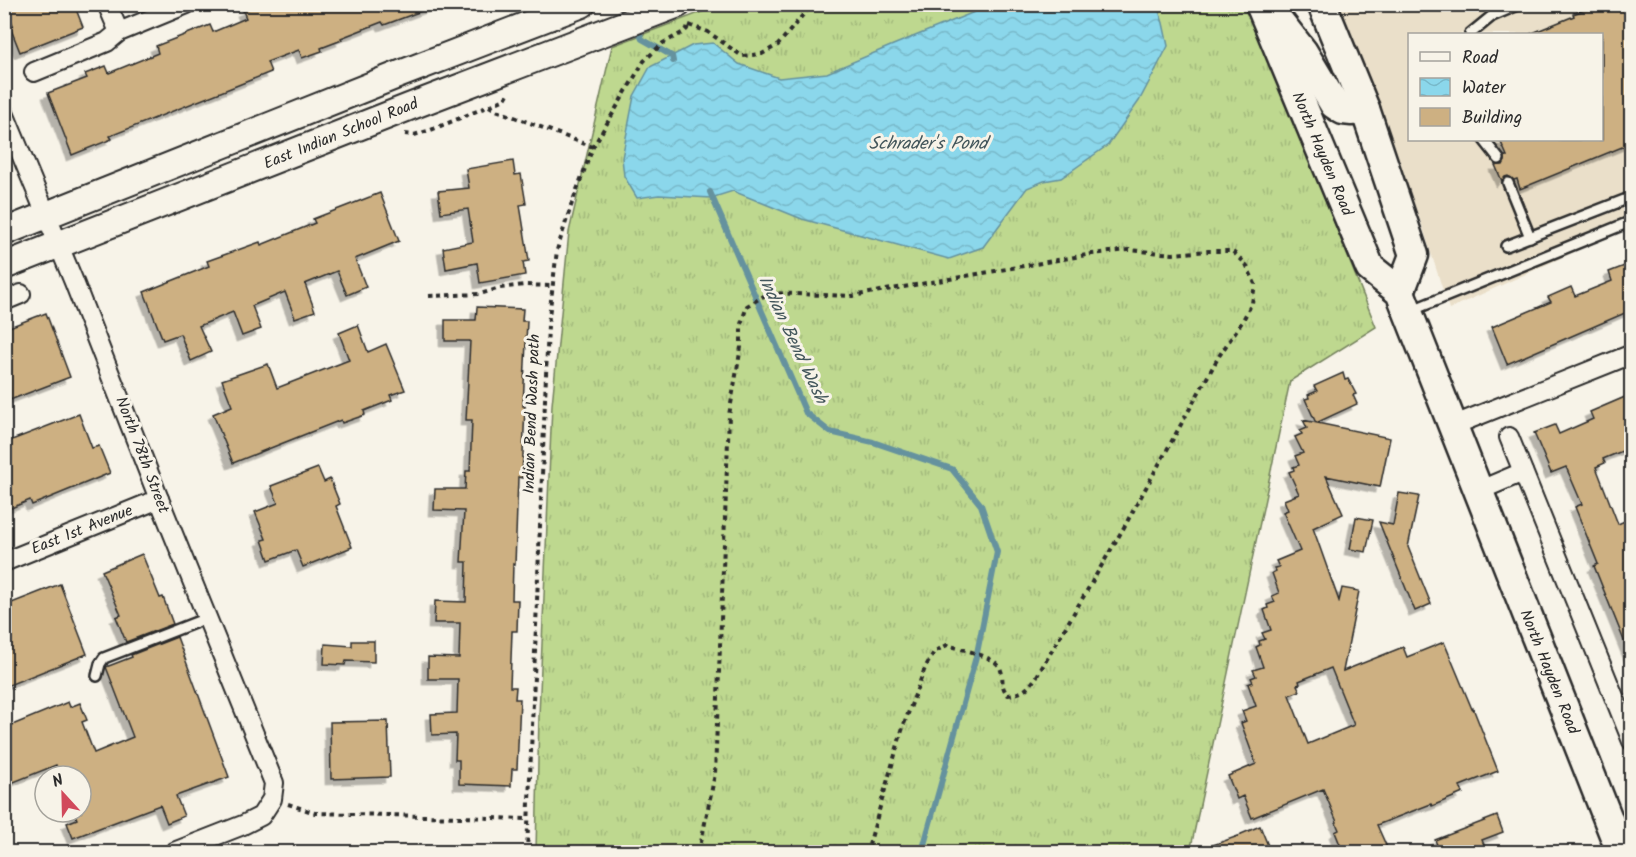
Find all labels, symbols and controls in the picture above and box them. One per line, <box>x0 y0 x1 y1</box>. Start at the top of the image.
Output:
legend <box>1408 33 1603 141</box>
text: Road <box>1462 44 1499 73</box>
text: Water <box>1462 74 1507 103</box>
street label: North Hayden Road <box>1285 88 1360 221</box>
street label: East Indian School Road <box>260 91 423 177</box>
text: Building <box>1462 104 1522 133</box>
water label: Schrader's Pond <box>869 130 991 159</box>
water label: Indian Bend Wash <box>750 271 835 410</box>
street label: Indian Bend Wash path <box>517 334 547 494</box>
street label: North 78th Street <box>108 393 176 518</box>
street label: East 1st Avenue <box>27 498 137 562</box>
street label: North Hayden Road <box>1513 606 1586 739</box>
north arrow <box>33 764 93 824</box>
text: N <box>49 768 67 795</box>

